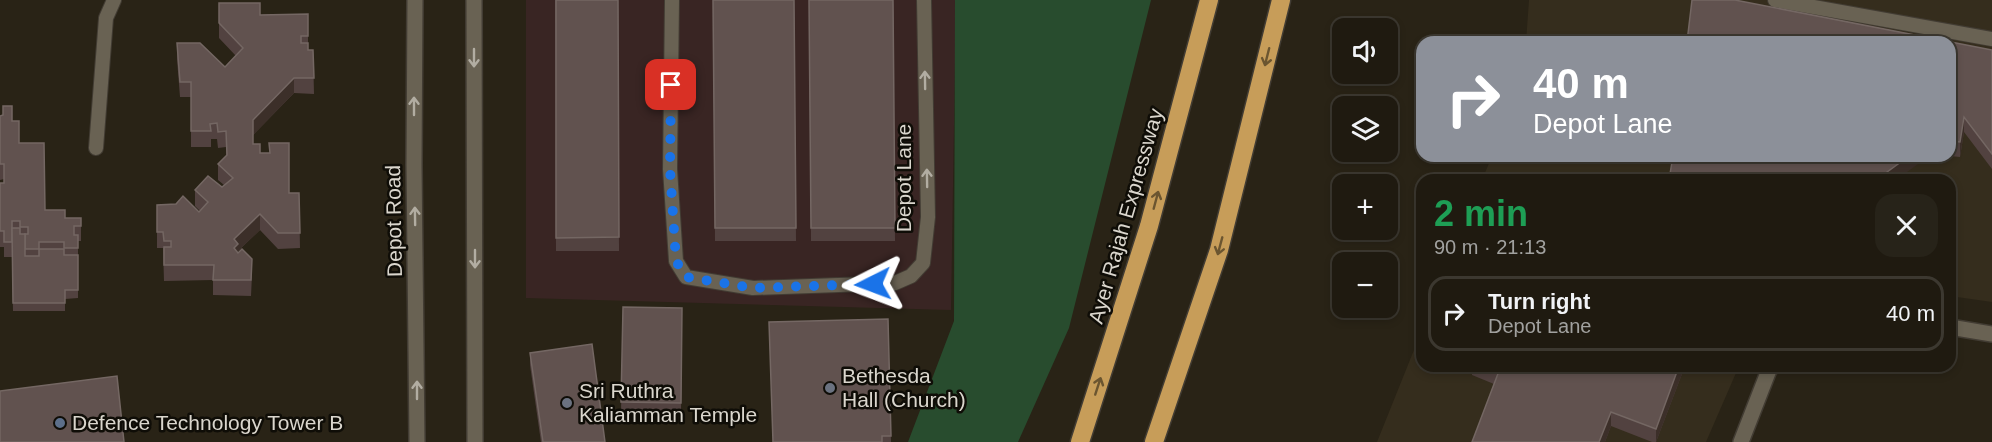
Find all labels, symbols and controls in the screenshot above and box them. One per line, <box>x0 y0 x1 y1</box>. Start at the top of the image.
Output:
map controls <box>1332 18 1398 318</box>
button: sound <box>1332 18 1398 84</box>
one-way arrow <box>1261 47 1273 66</box>
one-way arrow <box>468 48 480 68</box>
pin <box>645 59 696 110</box>
icon: right <box>1434 60 1512 138</box>
text: 40 m <box>1533 60 1629 107</box>
icon: arrive <box>654 68 687 101</box>
one-way arrow <box>919 71 931 91</box>
button: layers <box>1332 96 1398 162</box>
one-way arrow <box>408 97 420 117</box>
street label: Ayer Rajah Expressway <box>1084 105 1167 326</box>
text: Depot Lane <box>1533 109 1673 139</box>
street label: Depot Lane <box>892 124 915 232</box>
street label: Depot Road <box>381 165 406 277</box>
one-way arrow <box>921 168 933 188</box>
button: + <box>1332 174 1398 240</box>
one-way arrow <box>1151 191 1163 210</box>
text: 2 min <box>1434 193 1528 234</box>
button: close <box>1875 194 1938 257</box>
one-way arrow <box>409 206 420 226</box>
one-way arrow <box>1214 236 1225 255</box>
text: 90 m · 21:13 <box>1434 236 1546 258</box>
one-way arrow <box>469 249 481 269</box>
position arrow <box>841 252 905 316</box>
button: − <box>1332 252 1398 318</box>
text: Turn right <box>1488 289 1590 314</box>
icon: right <box>1437 297 1470 330</box>
text: 40 m <box>1886 301 1935 326</box>
text: Depot Lane <box>1488 315 1591 337</box>
place label: Bethesda Hall (Church) <box>842 364 966 411</box>
one-way arrow <box>1093 377 1104 396</box>
place label: Sri Ruthra Kaliamman Temple <box>579 379 757 426</box>
one-way arrow <box>411 380 423 400</box>
marker: Bethesda Hall (Church) <box>823 381 837 395</box>
marker: Sri Ruthra Kaliamman Temple <box>560 396 574 410</box>
place label: Defence Technology Tower B <box>72 411 343 434</box>
marker: Defence Technology Tower B <box>53 416 67 430</box>

